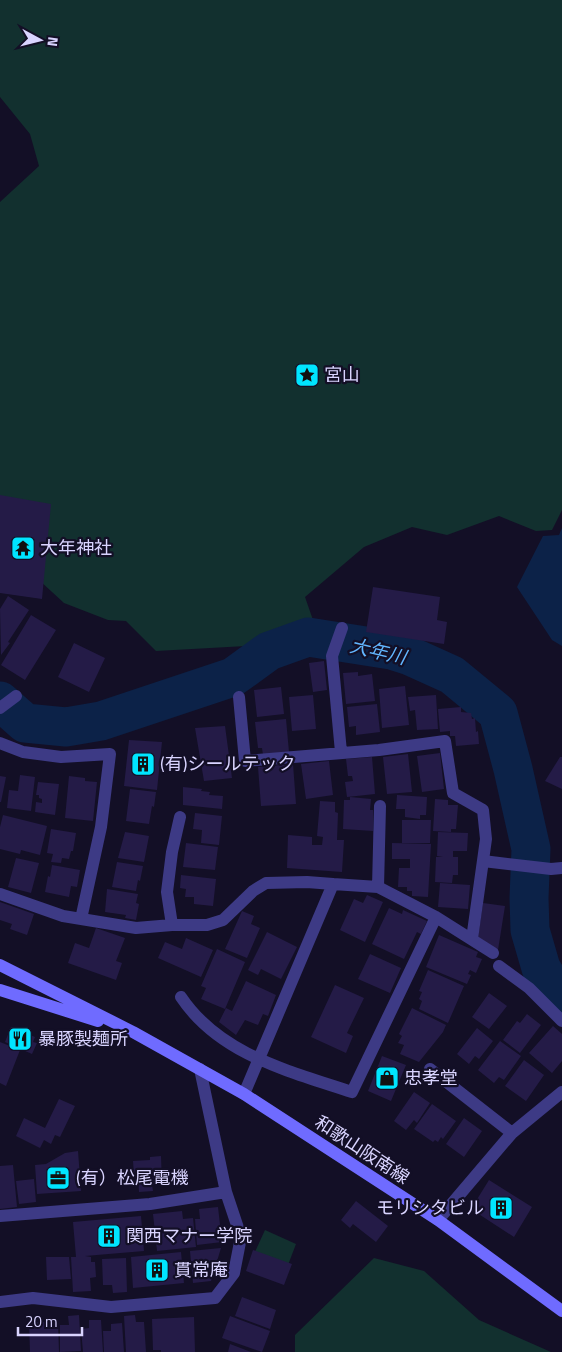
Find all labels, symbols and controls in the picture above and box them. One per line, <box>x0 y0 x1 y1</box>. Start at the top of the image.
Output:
north arrow <box>15 15 65 65</box>
text: N <box>42 36 64 48</box>
place label: 宮山 <box>324 361 360 388</box>
place icon: 宮山 <box>294 362 320 388</box>
place label: 大年神社 <box>40 534 112 561</box>
temple icon: 大年神社 <box>10 535 36 561</box>
water label: 大年川 <box>347 630 411 672</box>
place label: (有)シールテック <box>160 750 296 777</box>
building icon: (有)シールテック <box>130 751 156 777</box>
place label: 暴豚製麺所 <box>38 1025 128 1052</box>
restaurant icon: 暴豚製麺所 <box>7 1026 33 1052</box>
place label: 忠孝堂 <box>404 1064 458 1091</box>
shop icon: 忠孝堂 <box>374 1065 400 1091</box>
street label: 和歌山阪南線 <box>310 1109 415 1190</box>
place label: (有）松尾電機 <box>76 1164 189 1191</box>
office icon: (有）松尾電機 <box>45 1165 71 1191</box>
place label: モリシタビル <box>376 1194 484 1221</box>
building icon: モリシタビル <box>488 1195 514 1221</box>
place label: 関西マナー学院 <box>126 1222 252 1249</box>
building icon: 関西マナー学院 <box>96 1223 122 1249</box>
place label: 貫常庵 <box>174 1256 228 1283</box>
building icon: 貫常庵 <box>144 1257 170 1283</box>
scale bar <box>18 1304 81 1336</box>
text: 20 m <box>25 1310 58 1333</box>

